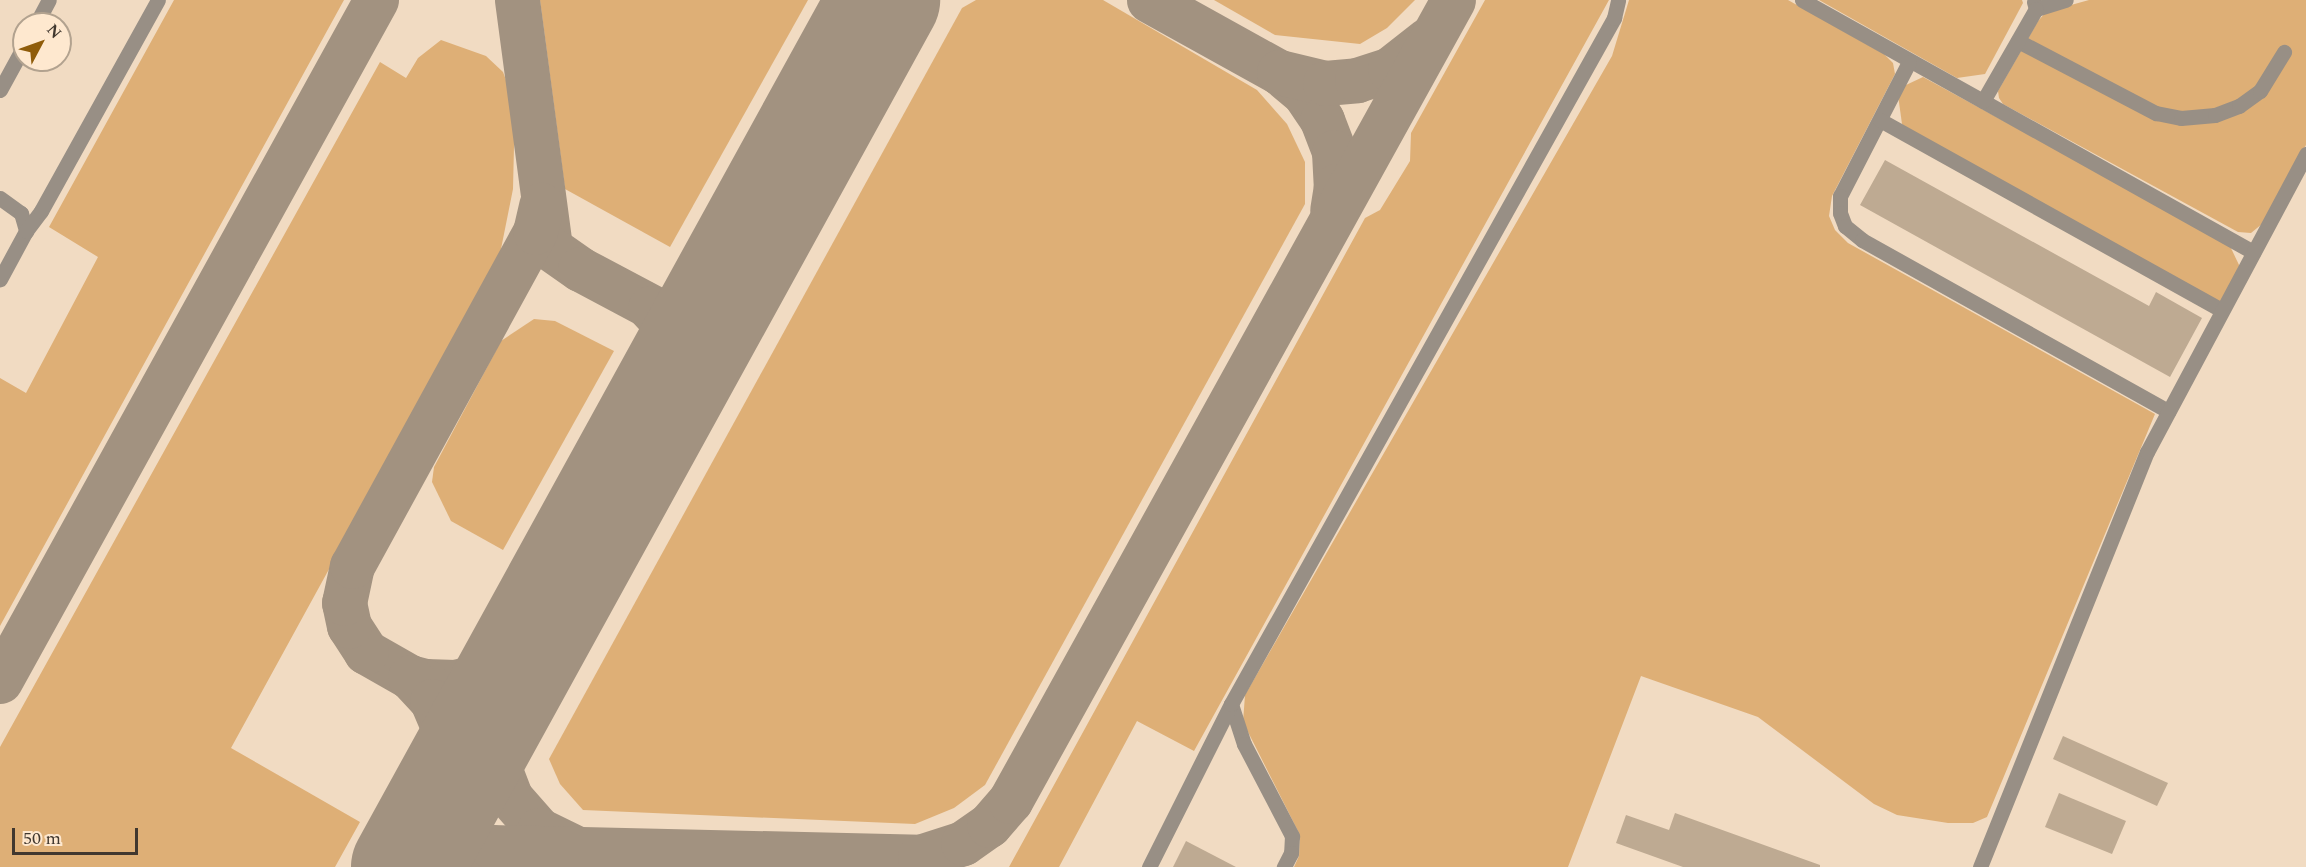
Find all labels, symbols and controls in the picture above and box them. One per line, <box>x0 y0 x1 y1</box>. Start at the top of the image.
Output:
north arrow <box>12 12 72 72</box>
text: N <box>41 19 67 44</box>
scale bar <box>15 816 141 854</box>
text: 50 m <box>23 825 61 852</box>

